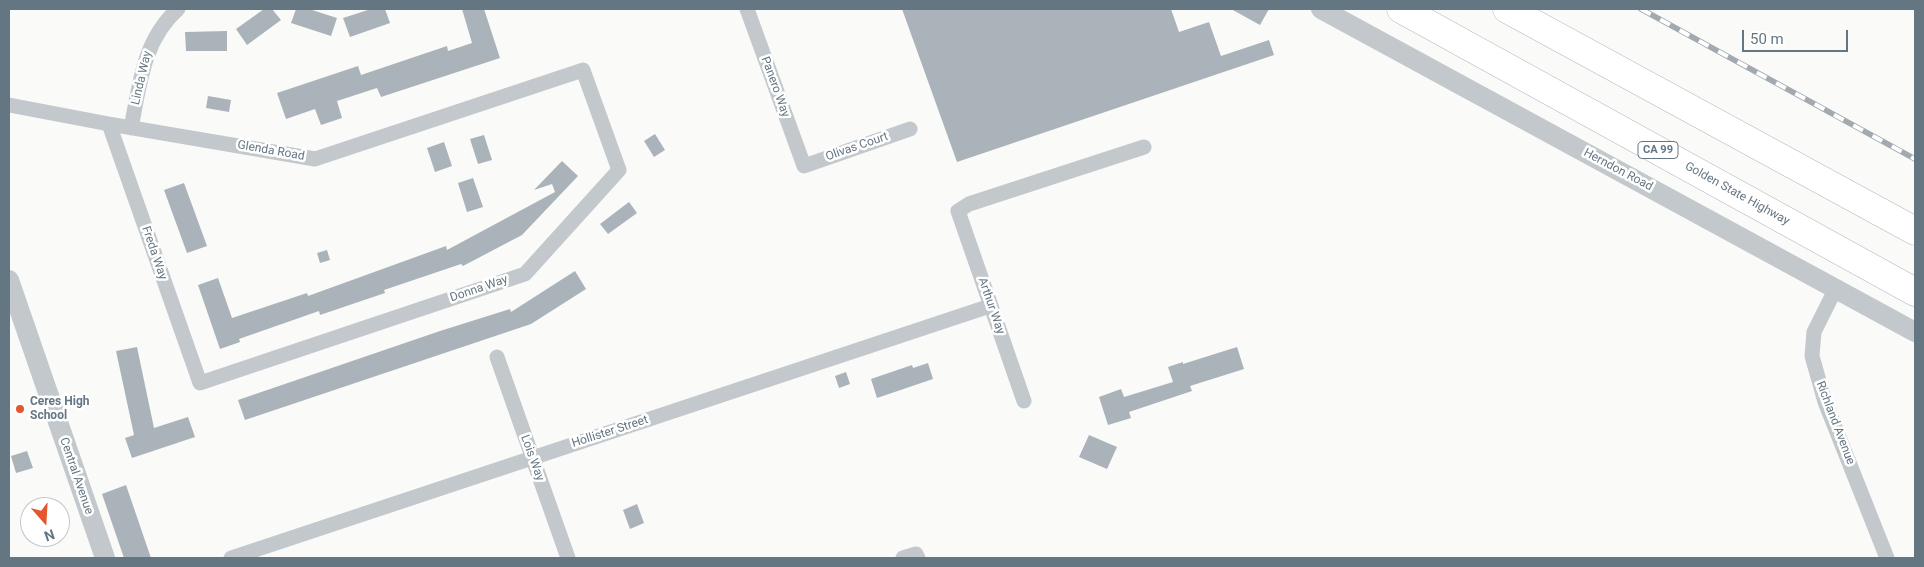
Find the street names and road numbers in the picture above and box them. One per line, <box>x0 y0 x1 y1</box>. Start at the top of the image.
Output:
street label: Linda Way <box>129 50 155 106</box>
street label: Panero Way <box>757 55 793 119</box>
street label: Olivas Court <box>824 130 890 164</box>
street label: Glenda Road <box>236 138 306 164</box>
road number: CA 99 <box>1638 142 1678 158</box>
street label: Herndon Road <box>1581 146 1655 194</box>
street label: Golden State Highway <box>1682 159 1792 229</box>
street label: Freda Way <box>138 224 170 282</box>
street label: Donna Way <box>448 272 510 306</box>
street label: Arthur Way <box>975 276 1007 336</box>
street label: Richland Avenue <box>1812 379 1858 467</box>
street label: Hollister Street <box>570 413 650 451</box>
street label: Lois Way <box>517 433 547 483</box>
street label: Central Avenue <box>56 436 96 516</box>

